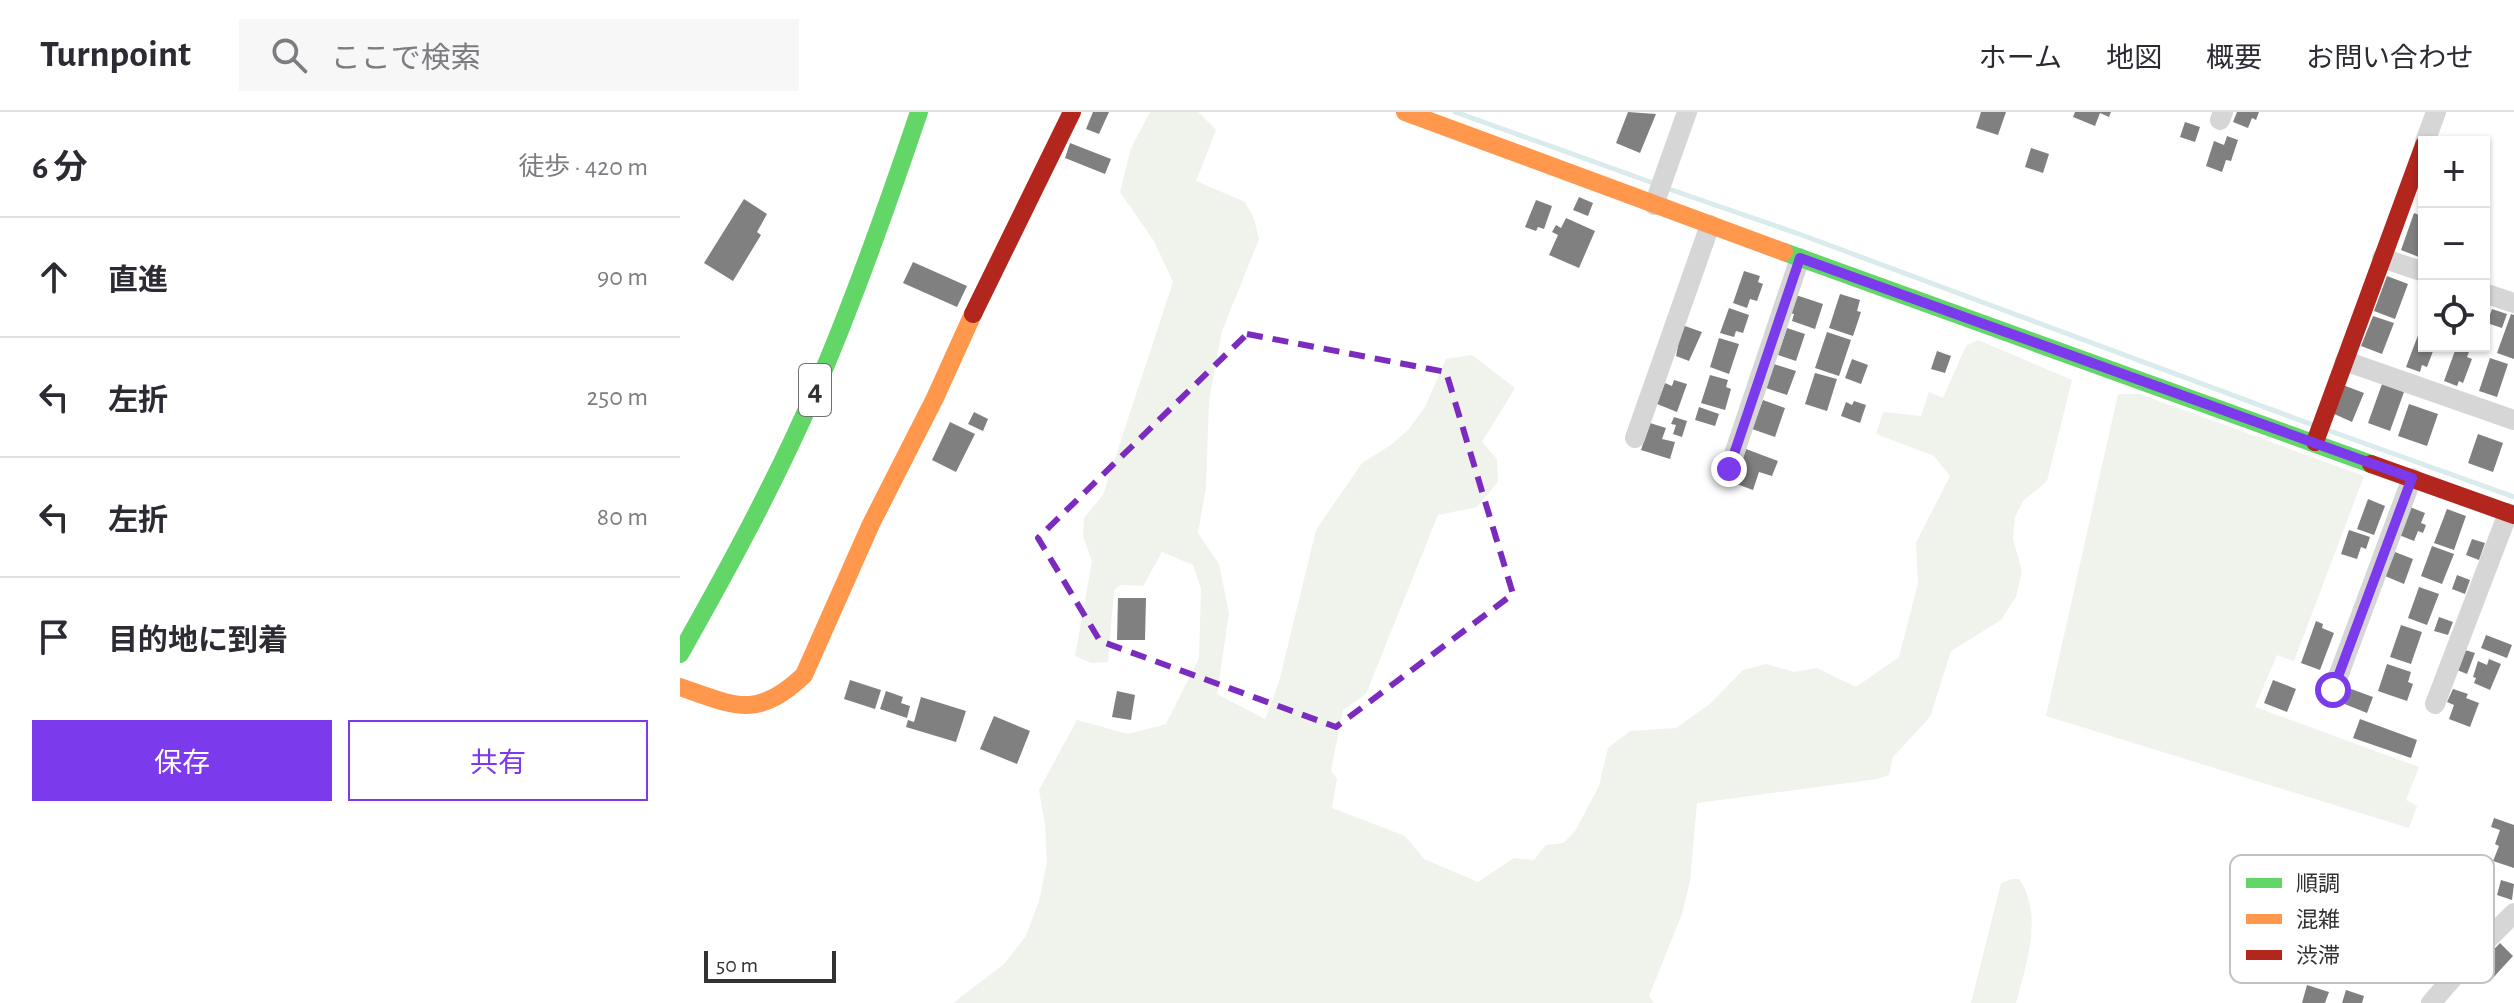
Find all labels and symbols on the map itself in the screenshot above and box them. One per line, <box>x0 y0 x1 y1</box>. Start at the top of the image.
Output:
road number: 4 <box>799 364 831 416</box>
route end <box>1711 451 1747 487</box>
route start <box>2315 672 2351 708</box>
legend <box>2230 855 2494 983</box>
text: 順調 <box>2296 873 2340 895</box>
text: 混雑 <box>2296 908 2340 931</box>
text: 渋滞 <box>2296 944 2340 967</box>
scale bar <box>704 947 836 983</box>

